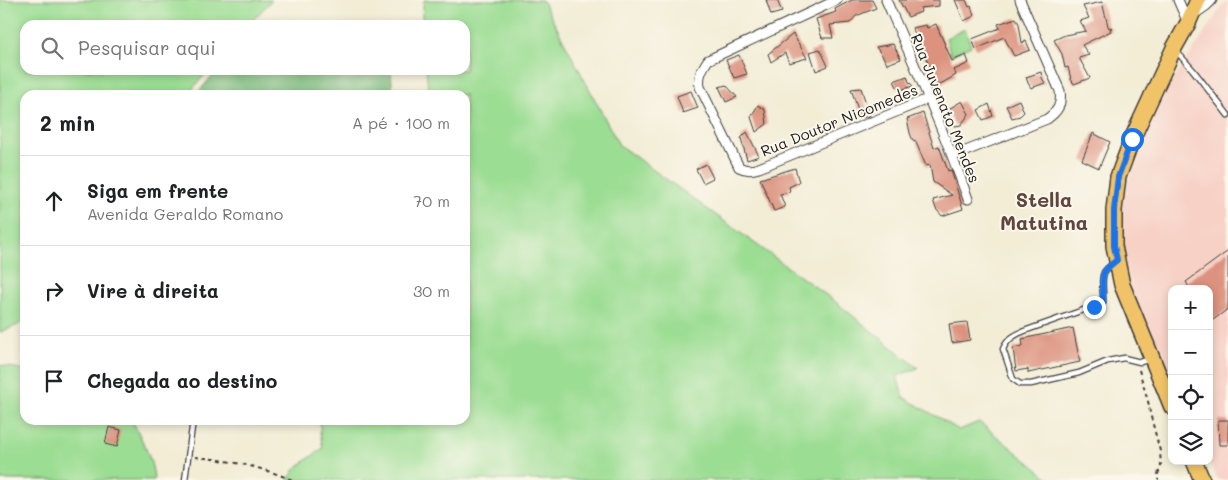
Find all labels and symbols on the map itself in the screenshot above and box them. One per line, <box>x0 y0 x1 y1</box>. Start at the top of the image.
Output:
street label: Rua Juvenato Mendes <box>907 30 985 186</box>
street label: Rua Doutor Nicomedes <box>757 79 921 161</box>
route start <box>1121 128 1144 151</box>
district label: Stella Matutina <box>1000 186 1088 235</box>
route end <box>1083 296 1106 319</box>

